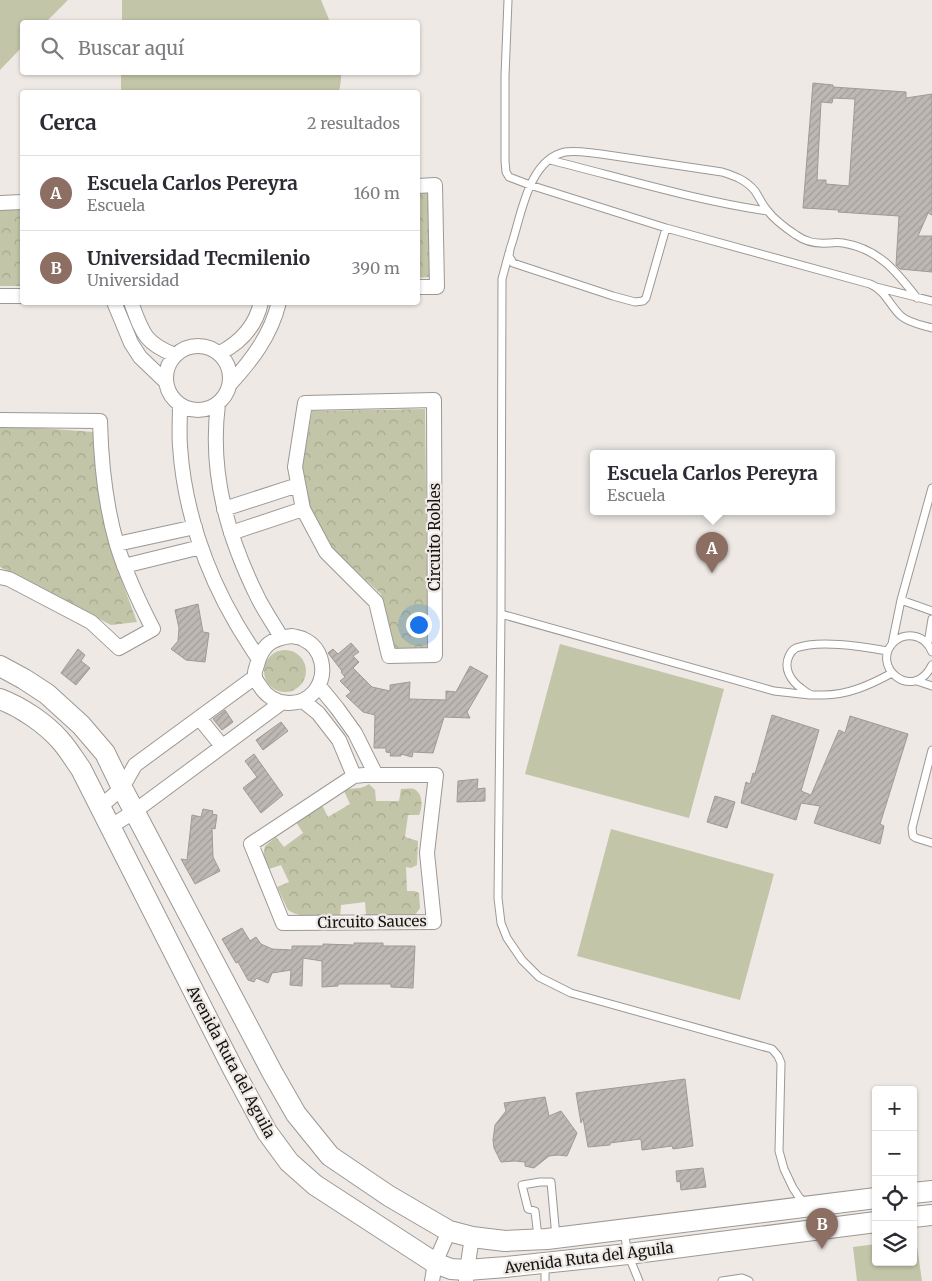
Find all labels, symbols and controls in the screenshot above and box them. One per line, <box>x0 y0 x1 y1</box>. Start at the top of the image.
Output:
search box <box>20 20 420 75</box>
icon: search <box>38 34 66 62</box>
text: Buscar aquí <box>78 36 184 60</box>
text: Cerca <box>40 109 97 136</box>
text: 2 resultados <box>307 113 400 133</box>
text: Escuela Carlos Pereyra <box>87 171 298 195</box>
text: A <box>50 183 62 203</box>
text: 160 m <box>354 183 400 203</box>
text: Escuela <box>87 195 145 215</box>
text: Universidad Tecmilenio <box>87 246 310 270</box>
text: B <box>50 258 62 278</box>
text: 390 m <box>352 258 400 278</box>
text: Universidad <box>87 270 179 290</box>
popup <box>590 450 835 515</box>
text: Escuela Carlos Pereyra <box>607 461 818 485</box>
street label: Circuito Robles <box>425 483 444 591</box>
text: Escuela <box>607 485 665 505</box>
pin: A <box>696 532 728 573</box>
your location <box>406 612 432 638</box>
street label: Circuito Sauces <box>317 911 427 932</box>
street label: Avenida Ruta del Aguila <box>183 981 280 1141</box>
map controls <box>872 1086 917 1266</box>
button: + <box>872 1086 917 1131</box>
button: − <box>872 1131 917 1176</box>
button: locate <box>872 1176 917 1221</box>
pin: B <box>806 1208 838 1249</box>
button: layers <box>872 1221 917 1266</box>
street label: Avenida Ruta del Aguila <box>502 1238 674 1277</box>

